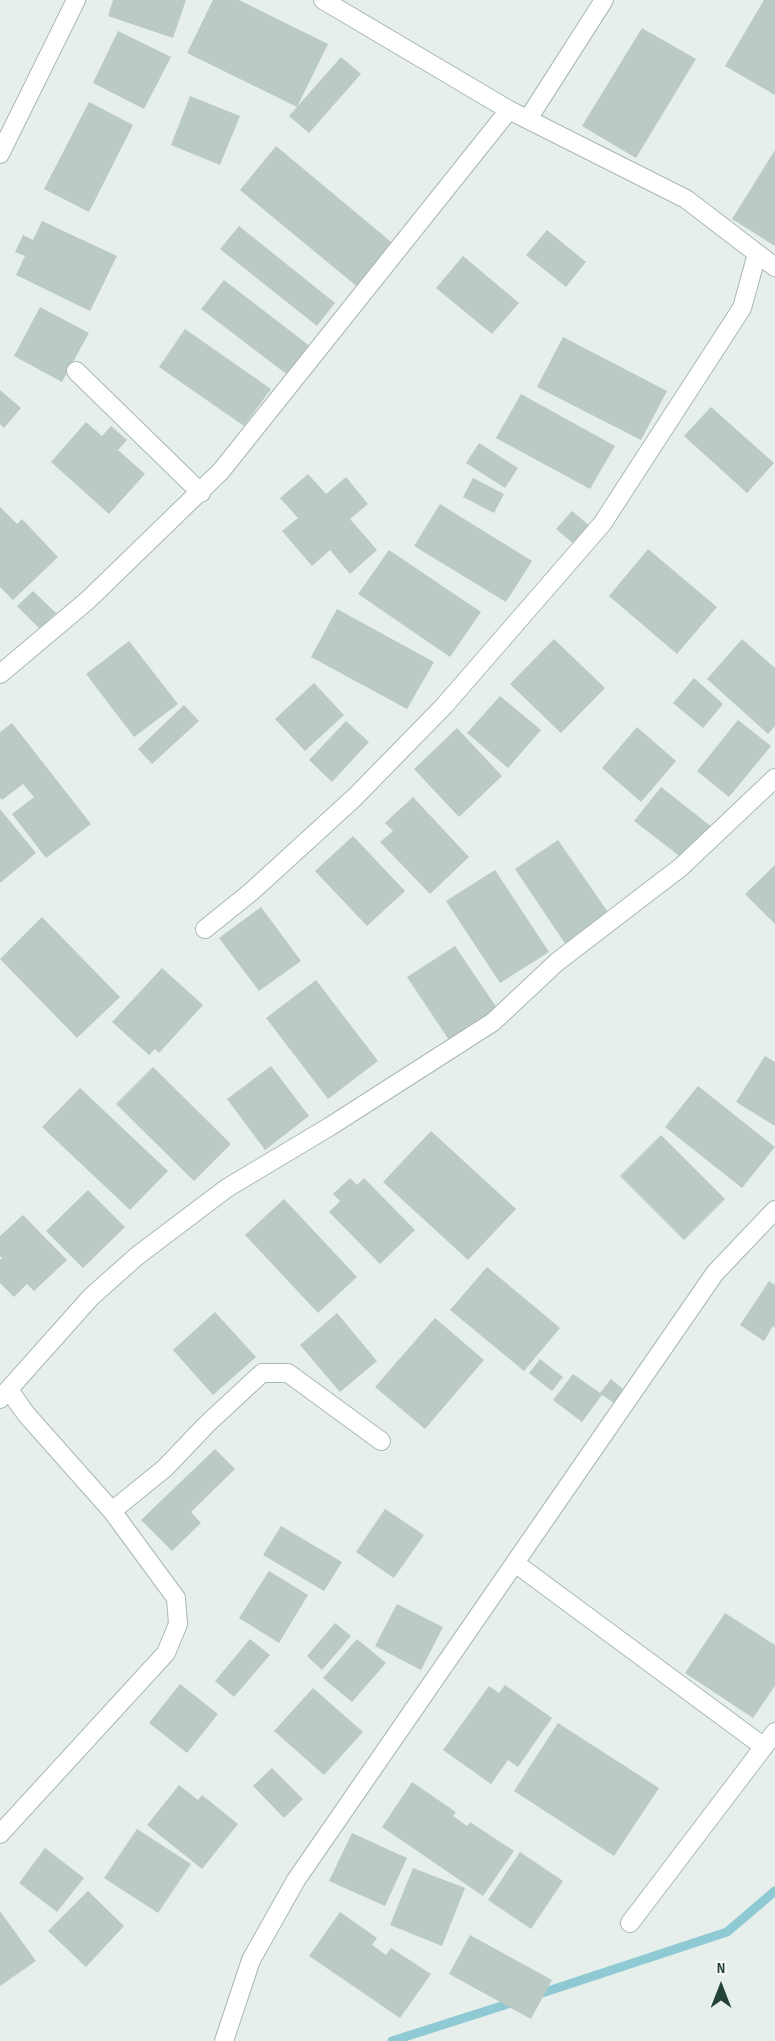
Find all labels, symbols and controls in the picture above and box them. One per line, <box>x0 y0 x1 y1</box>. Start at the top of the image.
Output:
north arrow <box>691 1957 751 2017</box>
text: N <box>717 1959 725 1978</box>

